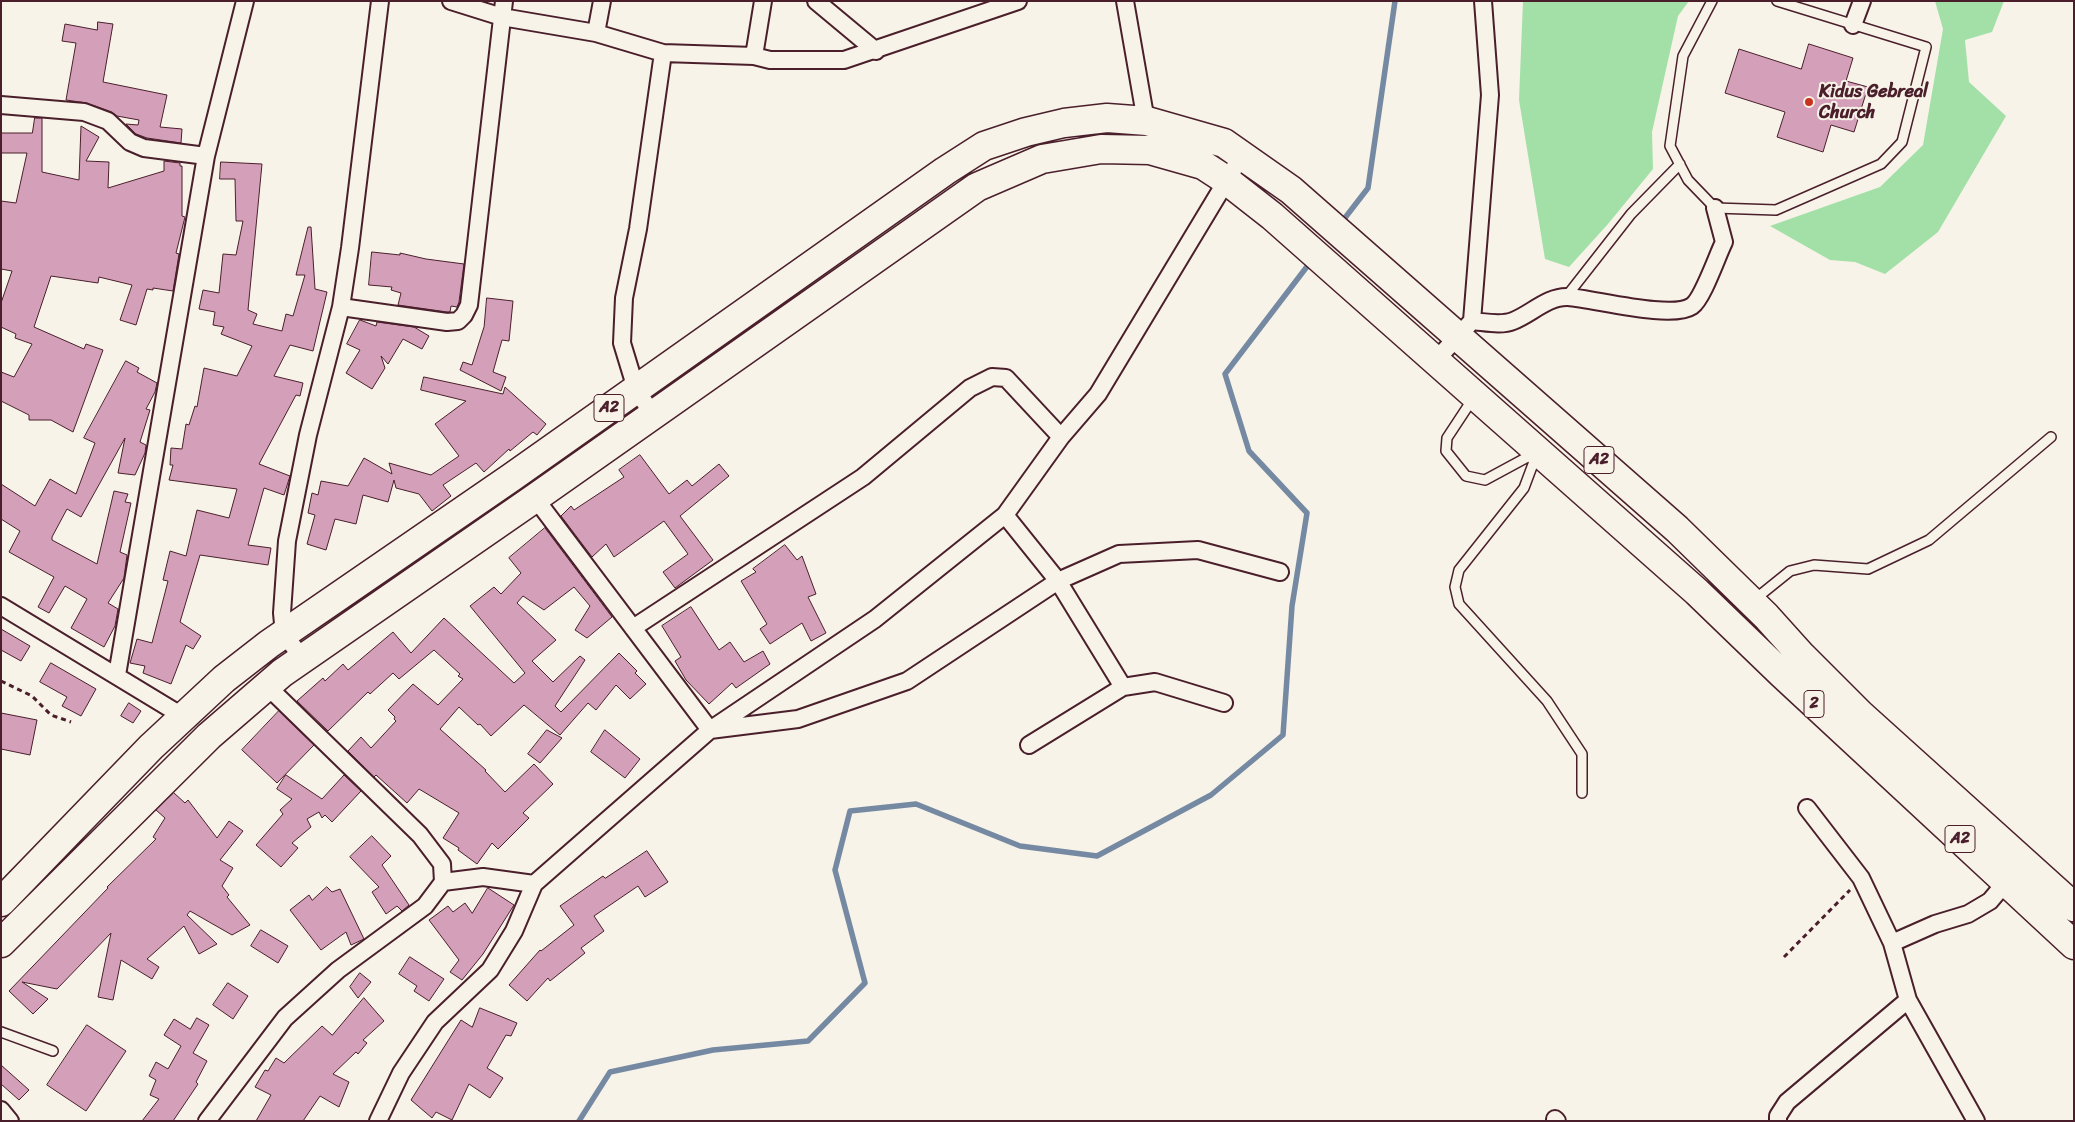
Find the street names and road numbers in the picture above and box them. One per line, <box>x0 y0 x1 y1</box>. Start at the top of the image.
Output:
road number: A2 <box>594 394 624 422</box>
road number: A2 <box>1584 446 1614 474</box>
road number: 2 <box>1804 691 1824 718</box>
road number: A2 <box>1945 826 1975 852</box>

